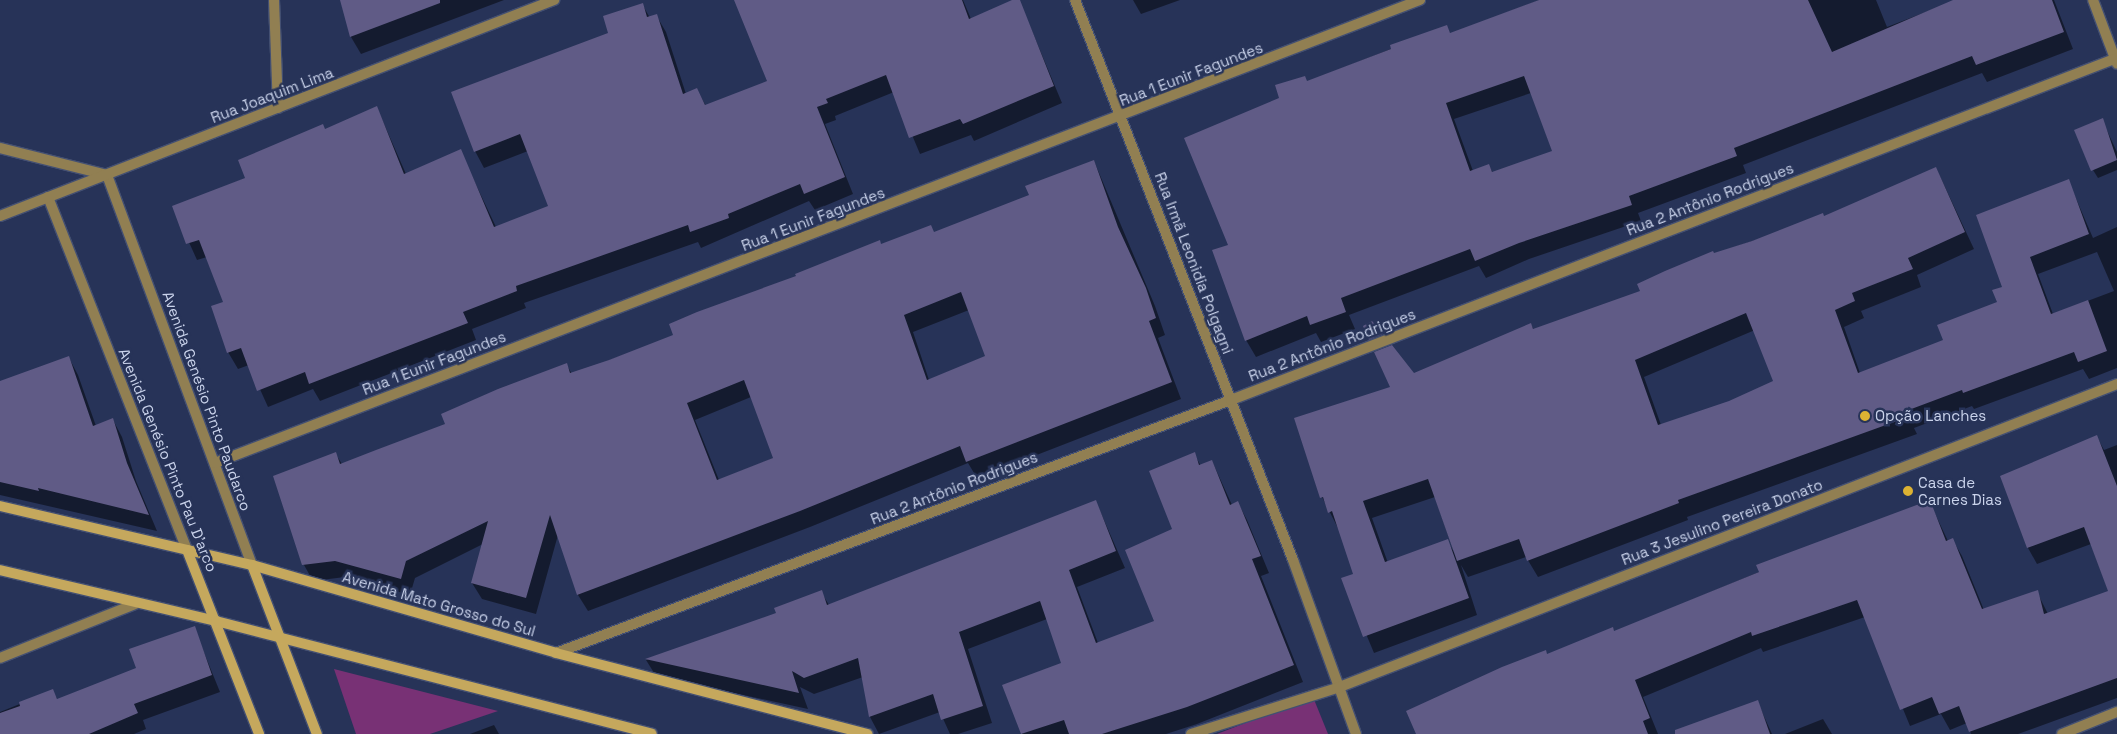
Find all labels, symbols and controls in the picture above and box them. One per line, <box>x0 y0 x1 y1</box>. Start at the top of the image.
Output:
street label: Rua 1 Eunir Fagundes <box>1117 38 1265 110</box>
street label: Rua Joaquim Lima <box>208 63 336 127</box>
street label: Rua 2 Antônio Rodrigues <box>1624 159 1796 239</box>
street label: Rua Irmã Leonidia Polgagni <box>1151 170 1237 356</box>
street label: Rua 1 Eunir Fagundes <box>739 183 887 255</box>
street label: Avenida Genésio Pinto Paudarco <box>159 289 255 513</box>
street label: Rua 2 Antônio Rodrigues <box>1246 305 1418 385</box>
street label: Rua 1 Eunir Fagundes <box>360 327 508 399</box>
street label: Avenida Genésio Pinto Pau D'arco <box>115 346 221 574</box>
place label: Opção Lanches <box>1875 407 1986 425</box>
marker: Opção Lanches <box>1859 410 1871 422</box>
street label: Rua 2 Antônio Rodrigues <box>868 448 1040 528</box>
place label: Casa de Carnes Dias <box>1918 473 2002 508</box>
street label: Rua 3 Jesulino Pereira Donato <box>1619 475 1825 569</box>
marker: Casa de Carnes Dias <box>1902 485 1914 497</box>
street label: Avenida Mato Grosso do Sul <box>340 568 538 640</box>

